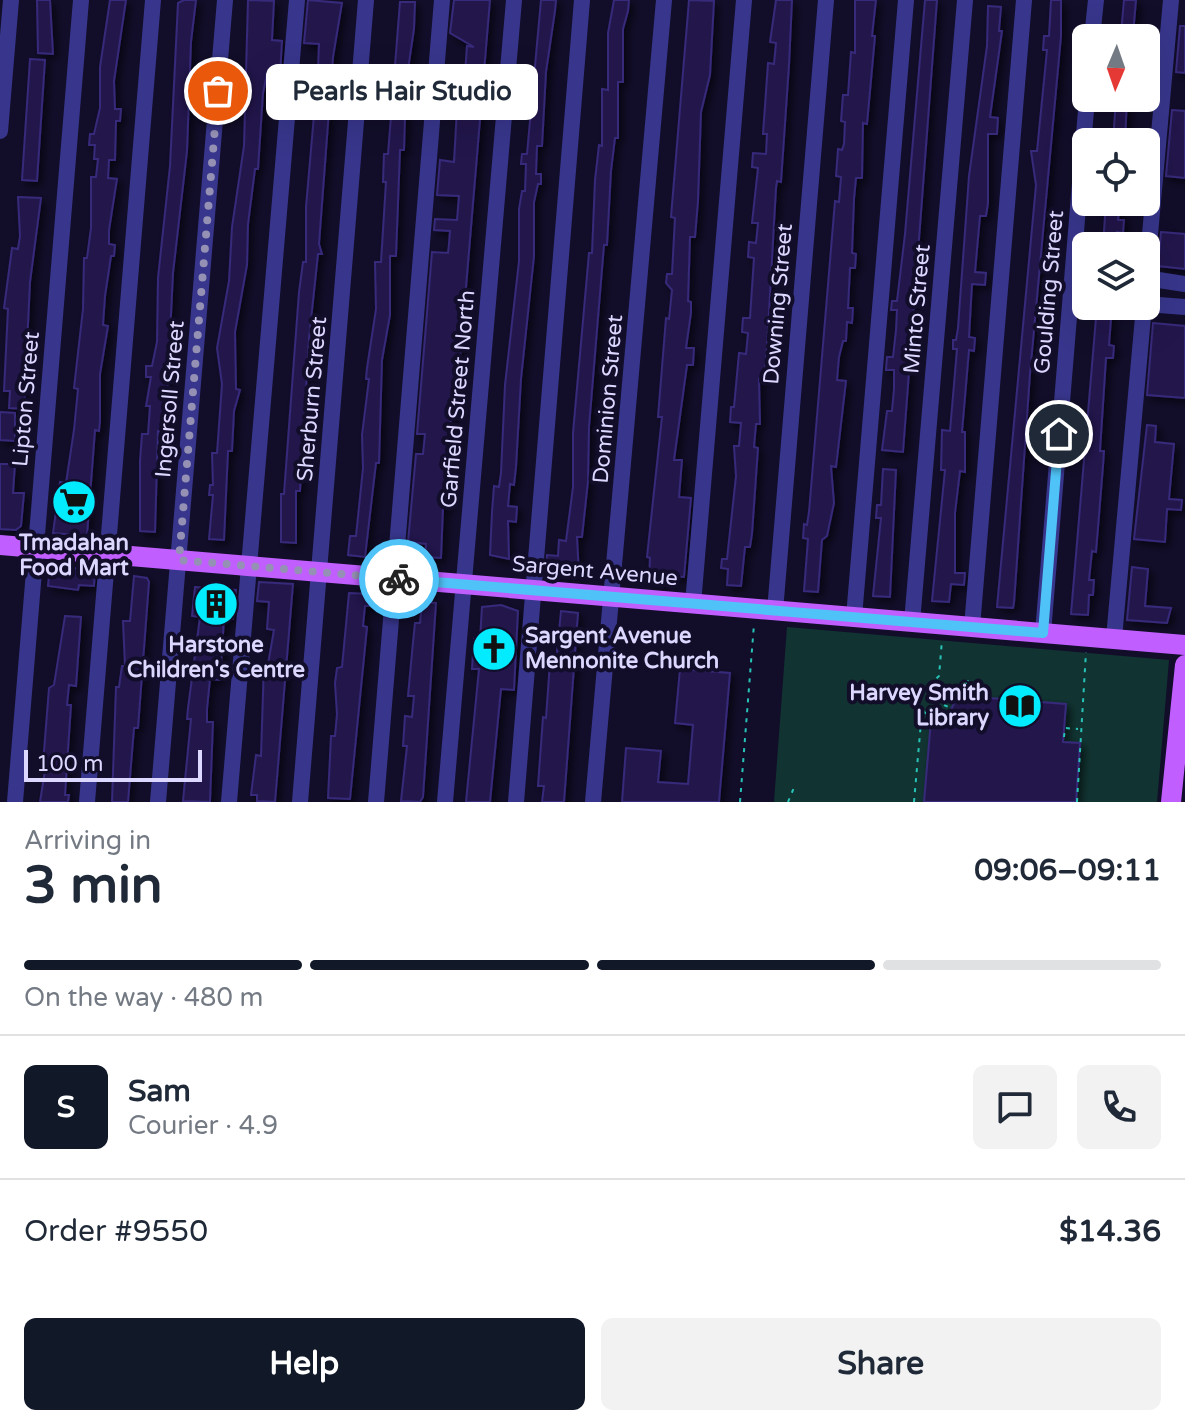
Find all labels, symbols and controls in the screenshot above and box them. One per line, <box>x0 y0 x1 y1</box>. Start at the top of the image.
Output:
north arrow <box>1072 24 1160 112</box>
map controls <box>1072 24 1160 320</box>
pin <box>184 57 252 125</box>
callout: Pearls Hair Studio <box>266 63 538 119</box>
icon: bag <box>196 69 240 113</box>
text: Pearls Hair Studio <box>292 76 512 107</box>
button: locate <box>1072 128 1160 216</box>
street label: Goulding Street <box>1029 209 1069 375</box>
street label: Downing Street <box>758 222 798 386</box>
button: layers <box>1072 232 1160 320</box>
street label: Minto Street <box>898 243 936 375</box>
street label: Garfield Street North <box>436 289 480 509</box>
street label: Dominion Street <box>588 313 628 485</box>
street label: Sherburn Street <box>292 316 332 482</box>
street label: Ingersoll Street <box>150 319 190 479</box>
street label: Lipton Street <box>7 330 45 468</box>
pin <box>1025 400 1093 468</box>
icon: home <box>1037 412 1081 456</box>
supermarket icon: Tmadahan Food Mart <box>50 478 98 526</box>
place label: Tmadahan Food Mart <box>18 530 129 581</box>
courier <box>359 539 439 619</box>
street label: Sargent Avenue <box>511 551 679 591</box>
icon: bike <box>377 557 421 601</box>
building icon: Harstone Children's Centre <box>192 580 240 628</box>
place label: Sargent Avenue Mennonite Church <box>525 623 719 674</box>
church icon: Sargent Avenue Mennonite Church <box>470 625 518 673</box>
place label: Harstone Children's Centre <box>127 632 305 683</box>
place label: Harvey Smith Library <box>849 680 989 731</box>
library icon: Harvey Smith Library <box>996 682 1044 730</box>
scale bar <box>24 746 202 782</box>
text: 100 m <box>36 751 103 777</box>
text: Arriving in <box>24 825 151 856</box>
text: 09:06–09:11 <box>974 852 1161 889</box>
text: 3 min <box>24 854 163 917</box>
text: On the way · 480 m <box>24 982 263 1013</box>
button: chat <box>973 1065 1057 1149</box>
button: phone <box>1077 1065 1161 1149</box>
text: Sam <box>128 1073 191 1110</box>
text: S <box>57 1089 75 1126</box>
text: Courier · 4.9 <box>128 1110 278 1141</box>
text: Order #9550 <box>24 1213 208 1250</box>
text: $14.36 <box>1059 1213 1161 1250</box>
button: Help <box>24 1318 585 1410</box>
button: Share <box>601 1318 1161 1410</box>

